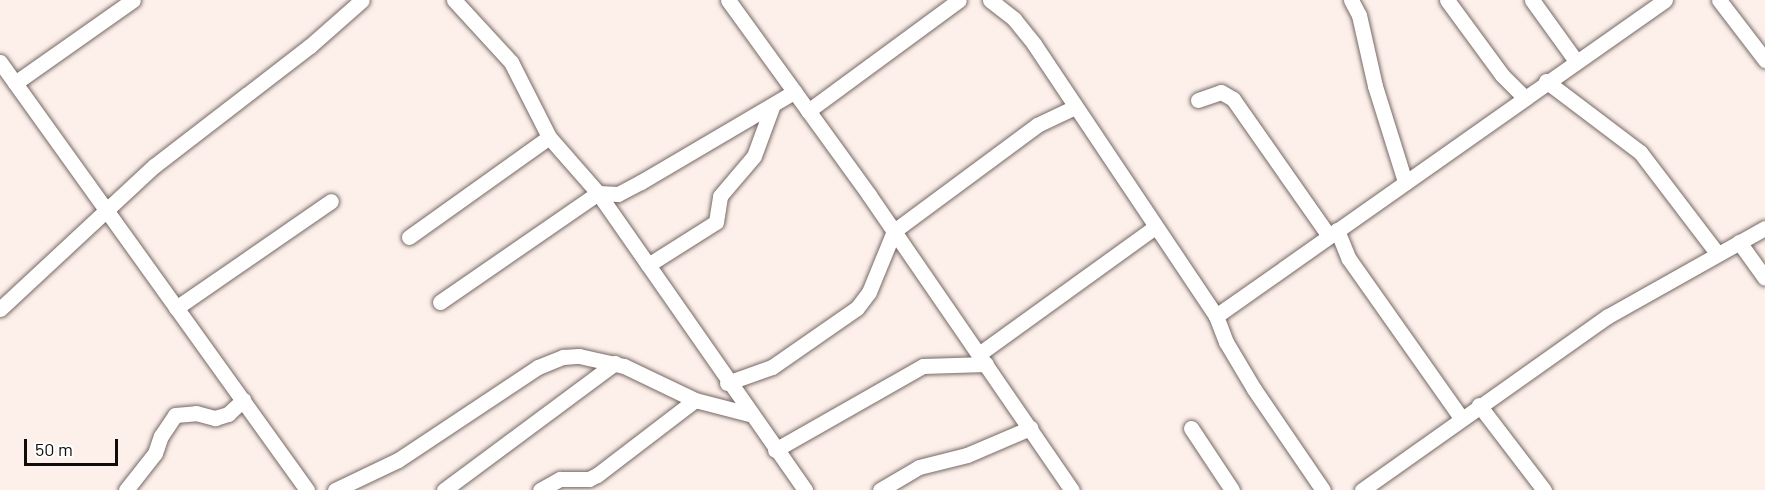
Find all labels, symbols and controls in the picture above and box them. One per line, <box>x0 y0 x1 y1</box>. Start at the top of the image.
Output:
scale bar <box>27 427 122 465</box>
text: 50 m <box>35 438 73 460</box>

